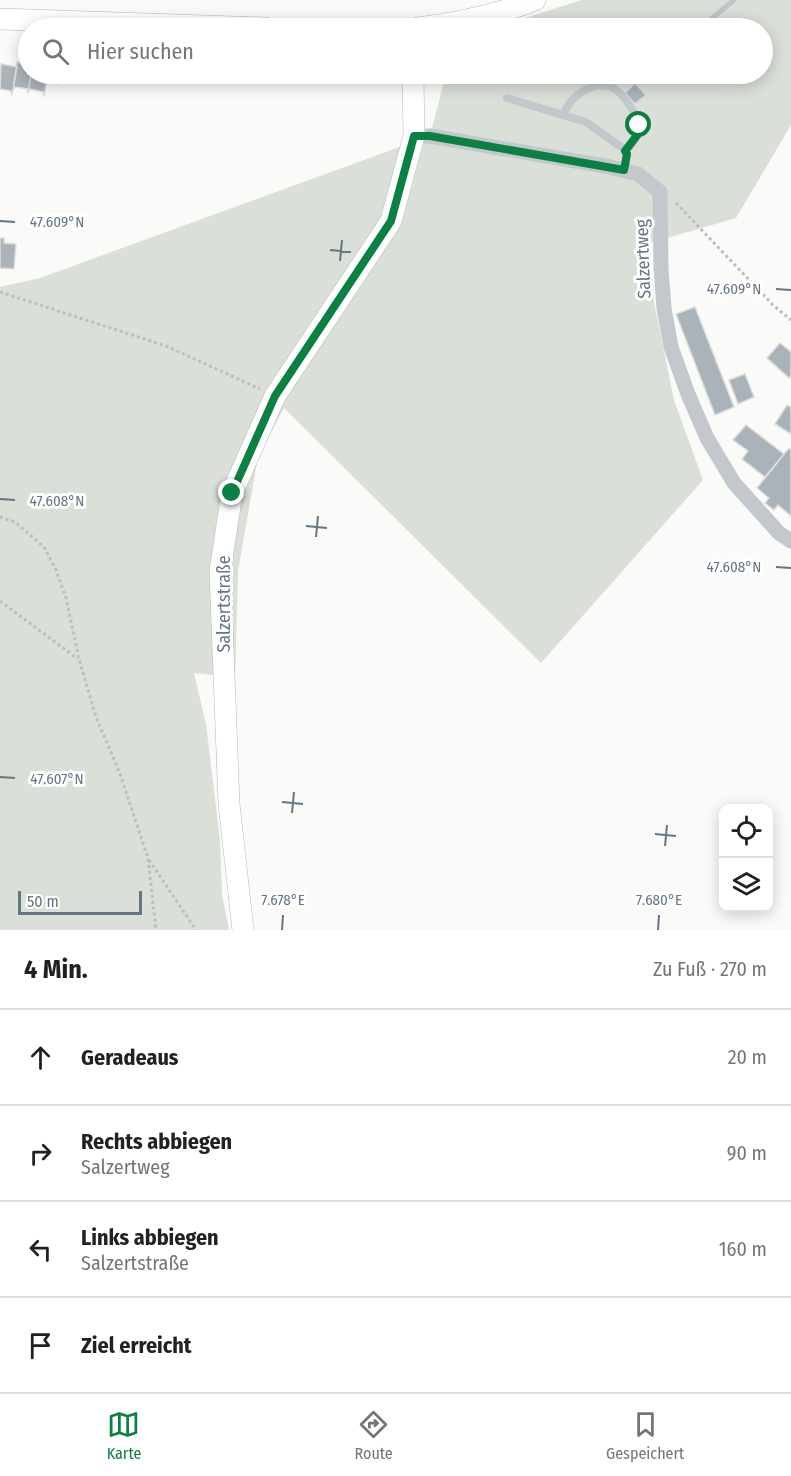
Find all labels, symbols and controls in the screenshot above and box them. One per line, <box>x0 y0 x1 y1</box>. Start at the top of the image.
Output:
search box <box>18 18 773 84</box>
icon: search <box>39 35 72 68</box>
text: Hier suchen <box>87 38 194 65</box>
route start <box>625 111 651 137</box>
text: 47.609°N <box>30 213 84 231</box>
street label: Salzertweg <box>631 218 655 299</box>
text: 47.609°N <box>707 280 761 298</box>
route end <box>218 479 244 505</box>
text: 47.608°N <box>30 492 84 510</box>
street label: Salzertstraße <box>213 555 235 653</box>
text: 47.608°N <box>707 558 761 576</box>
text: 47.607°N <box>30 770 84 788</box>
map controls <box>719 804 773 912</box>
button: locate <box>719 804 773 858</box>
button: layers <box>719 858 773 912</box>
scale bar <box>18 888 142 916</box>
text: 7.678°E <box>261 891 305 909</box>
text: 7.680°E <box>636 891 682 909</box>
text: 50 m <box>27 892 59 911</box>
text: 4 Min. <box>24 954 88 985</box>
text: Zu Fuß · 270 m <box>653 957 767 981</box>
icon: ahead <box>24 1041 57 1074</box>
text: Geradeaus <box>81 1044 178 1071</box>
text: 20 m <box>728 1045 767 1069</box>
text: Rechts abbiegen <box>81 1128 232 1155</box>
icon: right <box>24 1137 57 1170</box>
text: 90 m <box>727 1141 767 1165</box>
text: Salzertweg <box>81 1155 170 1179</box>
text: Links abbiegen <box>81 1224 219 1251</box>
icon: left <box>24 1233 57 1266</box>
text: 160 m <box>719 1237 767 1261</box>
text: Salzertstraße <box>81 1251 189 1275</box>
icon: arrive <box>24 1329 57 1362</box>
text: Ziel erreicht <box>81 1332 192 1359</box>
tab: Karte <box>107 1408 141 1463</box>
tab: Route <box>355 1408 393 1463</box>
tab: Gespeichert <box>606 1408 684 1463</box>

